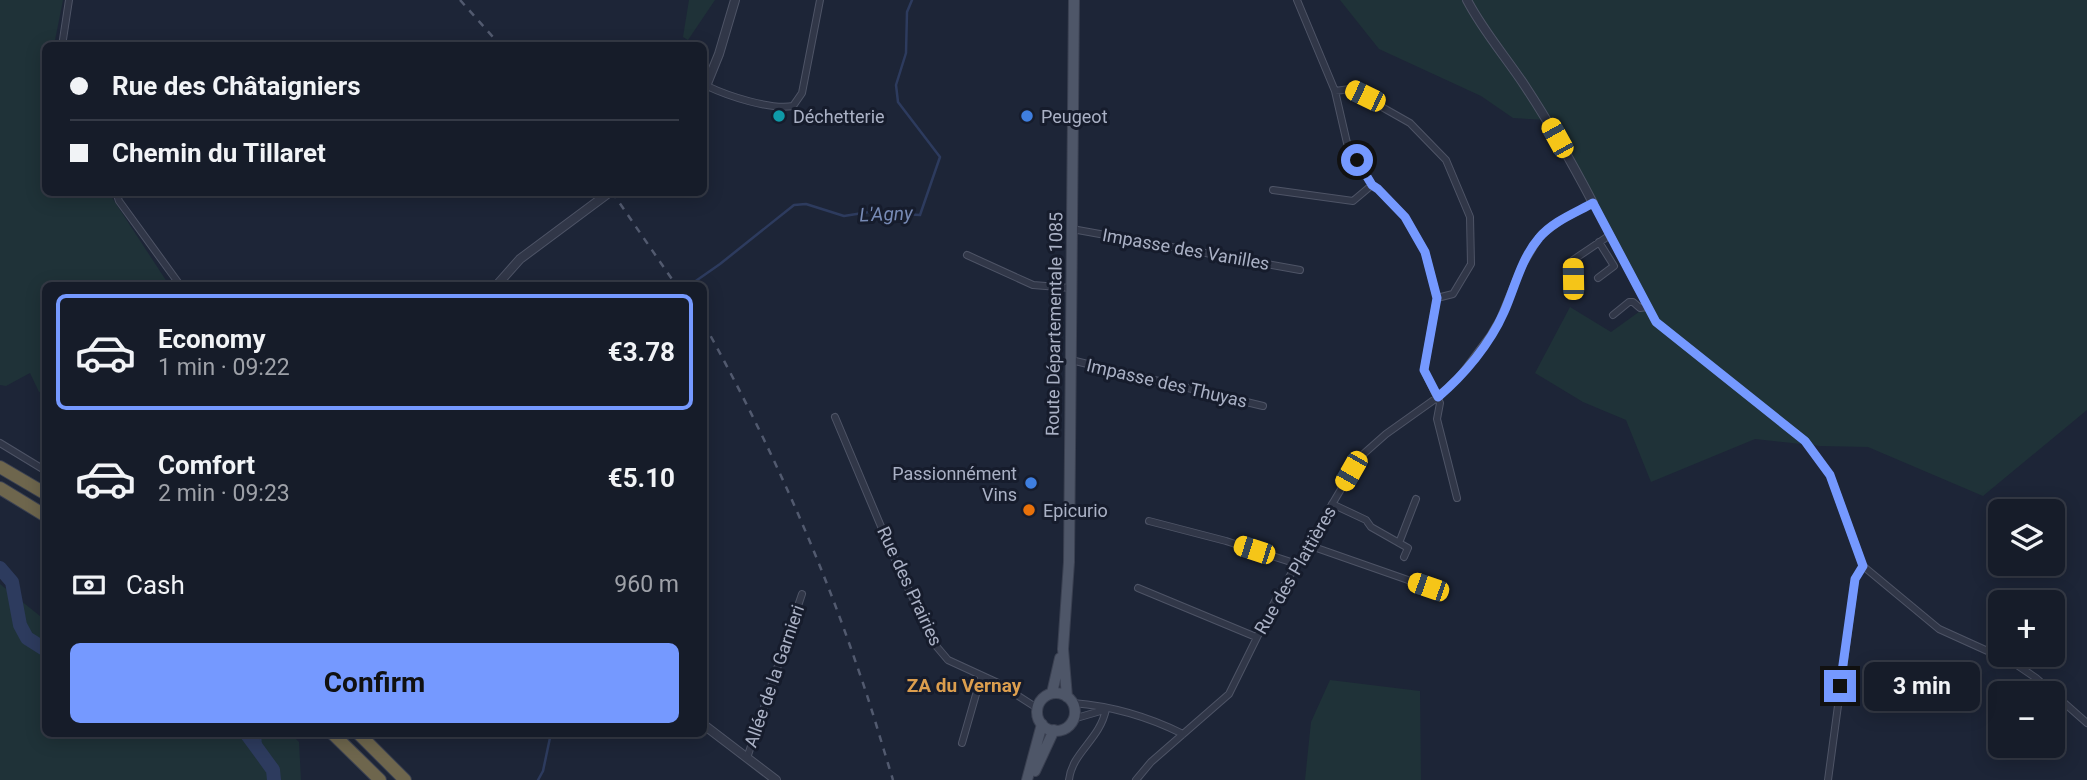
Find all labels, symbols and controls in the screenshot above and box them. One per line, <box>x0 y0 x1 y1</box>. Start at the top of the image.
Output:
text: Rue des Châtaigniers <box>112 71 361 101</box>
car <box>1342 77 1389 115</box>
place label: Déchetterie <box>793 106 885 127</box>
place label: Peugeot <box>1041 106 1108 127</box>
marker: Déchetterie <box>771 108 787 124</box>
marker: Peugeot <box>1019 108 1035 124</box>
car <box>1538 115 1577 161</box>
text: Chemin du Tillaret <box>112 138 326 168</box>
route start <box>1341 144 1373 176</box>
water label: L'Agny <box>859 202 914 226</box>
street label: Route Départementale 1085 <box>1042 212 1066 436</box>
street label: Impasse des Vanilles <box>1101 224 1271 274</box>
car <box>1563 258 1584 300</box>
icon: car <box>74 321 137 384</box>
text: Economy <box>158 324 265 354</box>
text: €3.78 <box>608 337 675 367</box>
text: 1 min · 09:22 <box>158 354 290 381</box>
street label: Impasse des Thuyas <box>1085 354 1249 412</box>
icon: car <box>74 447 137 510</box>
car <box>1332 448 1371 494</box>
text: Comfort <box>158 450 255 480</box>
text: €5.10 <box>608 463 675 493</box>
place label: Passionnément Vins <box>892 463 1017 505</box>
marker: Passionnément Vins <box>1023 475 1039 491</box>
text: 2 min · 09:23 <box>158 480 290 507</box>
map controls <box>1988 499 2065 758</box>
button: layers <box>1988 499 2065 576</box>
place label: Epicurio <box>1043 500 1108 521</box>
marker: Epicurio <box>1021 502 1037 518</box>
street label: Rue des Plattières <box>1250 502 1340 638</box>
street label: Rue des Prairies <box>873 523 947 649</box>
car <box>1231 534 1278 566</box>
icon: cash <box>70 566 108 604</box>
text: Cash <box>126 570 185 600</box>
car <box>1405 570 1452 604</box>
text: 960 m <box>614 571 679 598</box>
button: + <box>1988 590 2065 667</box>
street label: Allée de la Garnieri <box>740 602 808 750</box>
button: Confirm <box>70 643 679 723</box>
callout: 3 min <box>1864 662 1980 710</box>
route end <box>1824 670 1856 702</box>
text: 3 min <box>1893 673 1951 700</box>
district label: ZA du Vernay <box>907 674 1022 697</box>
button: − <box>1988 681 2065 758</box>

